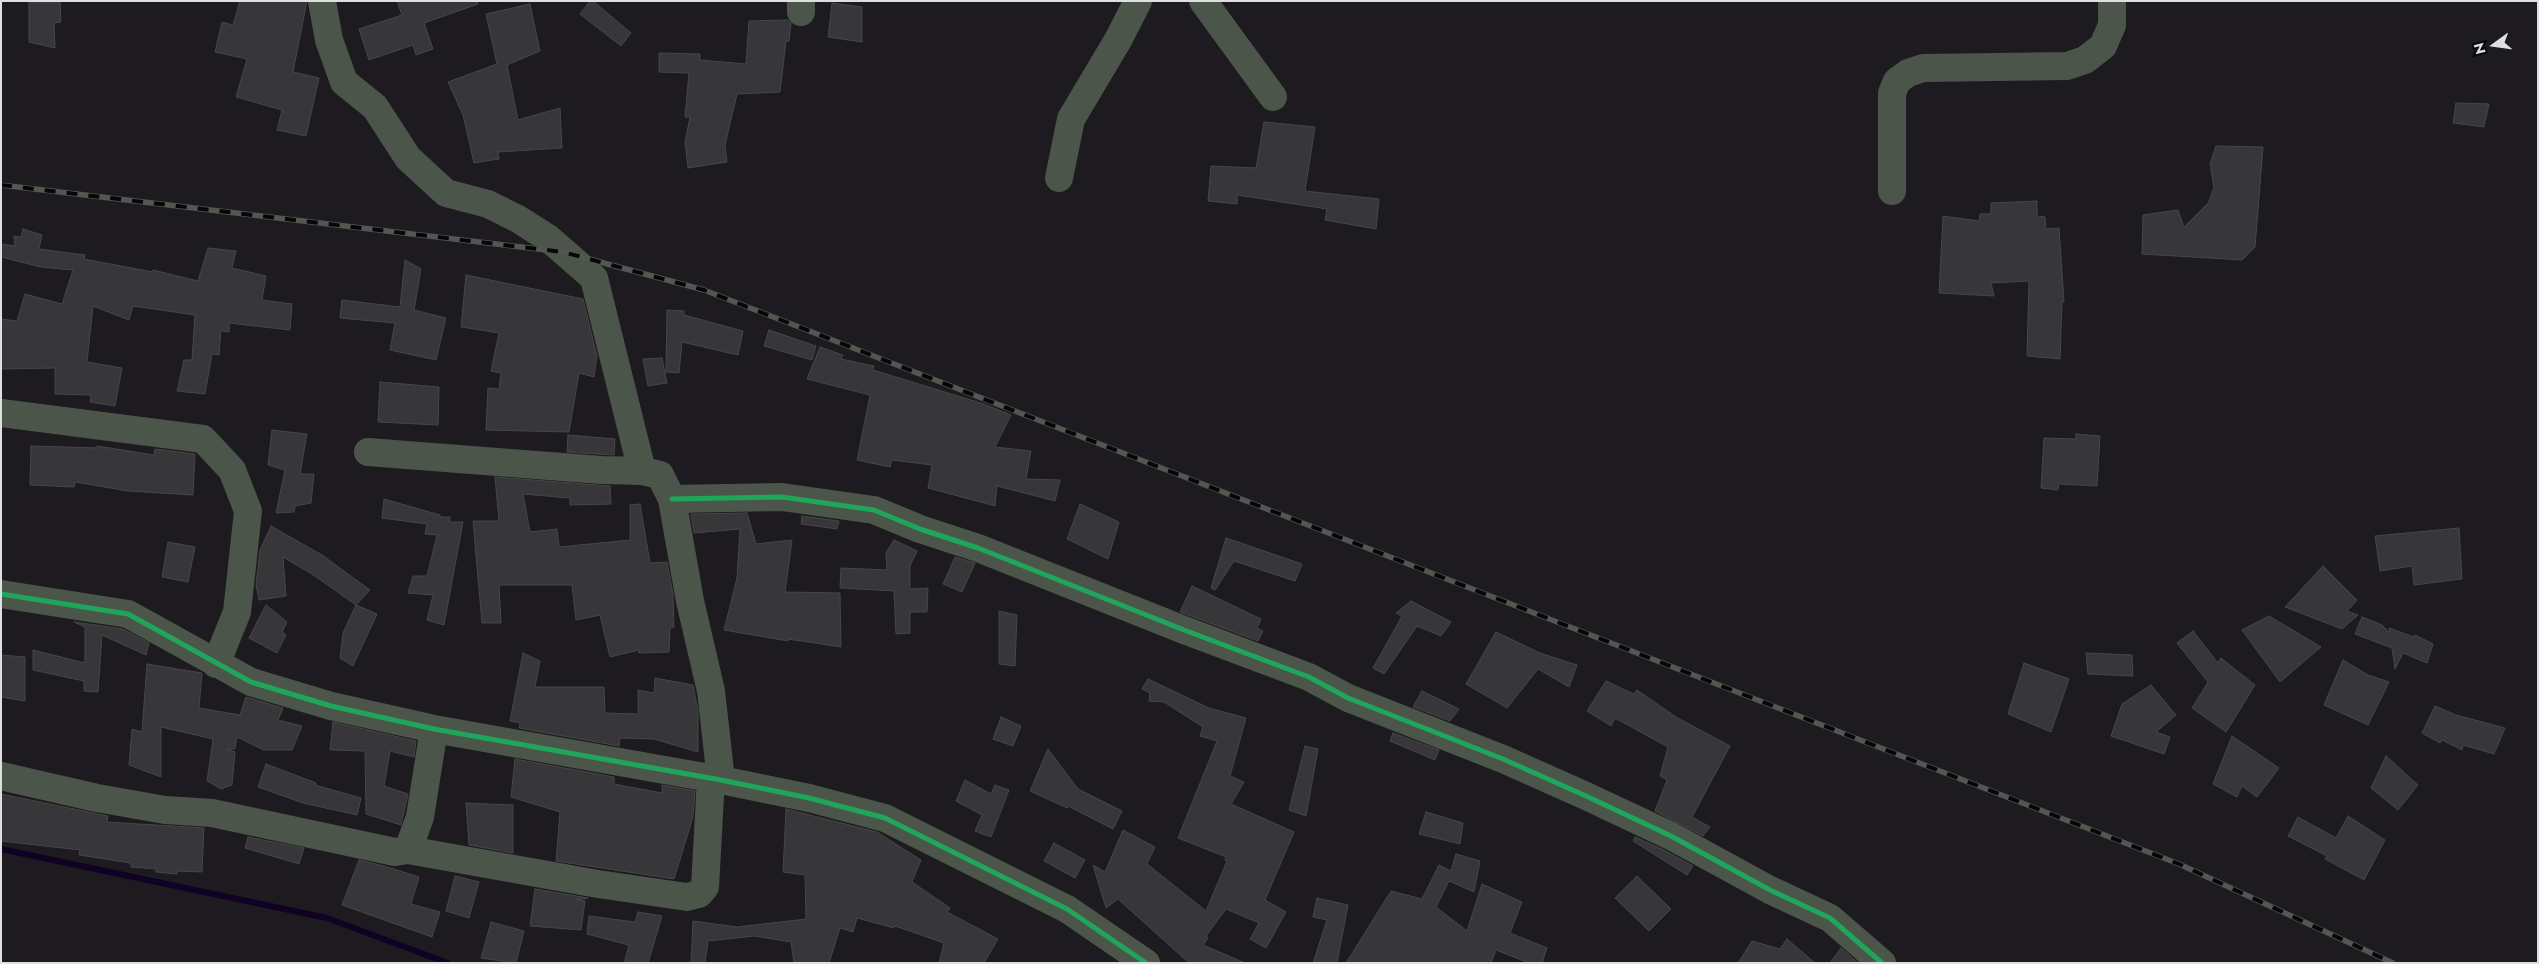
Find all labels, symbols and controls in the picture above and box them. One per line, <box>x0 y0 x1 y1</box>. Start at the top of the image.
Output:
north arrow <box>2469 20 2519 70</box>
text: N <box>2468 41 2490 56</box>

